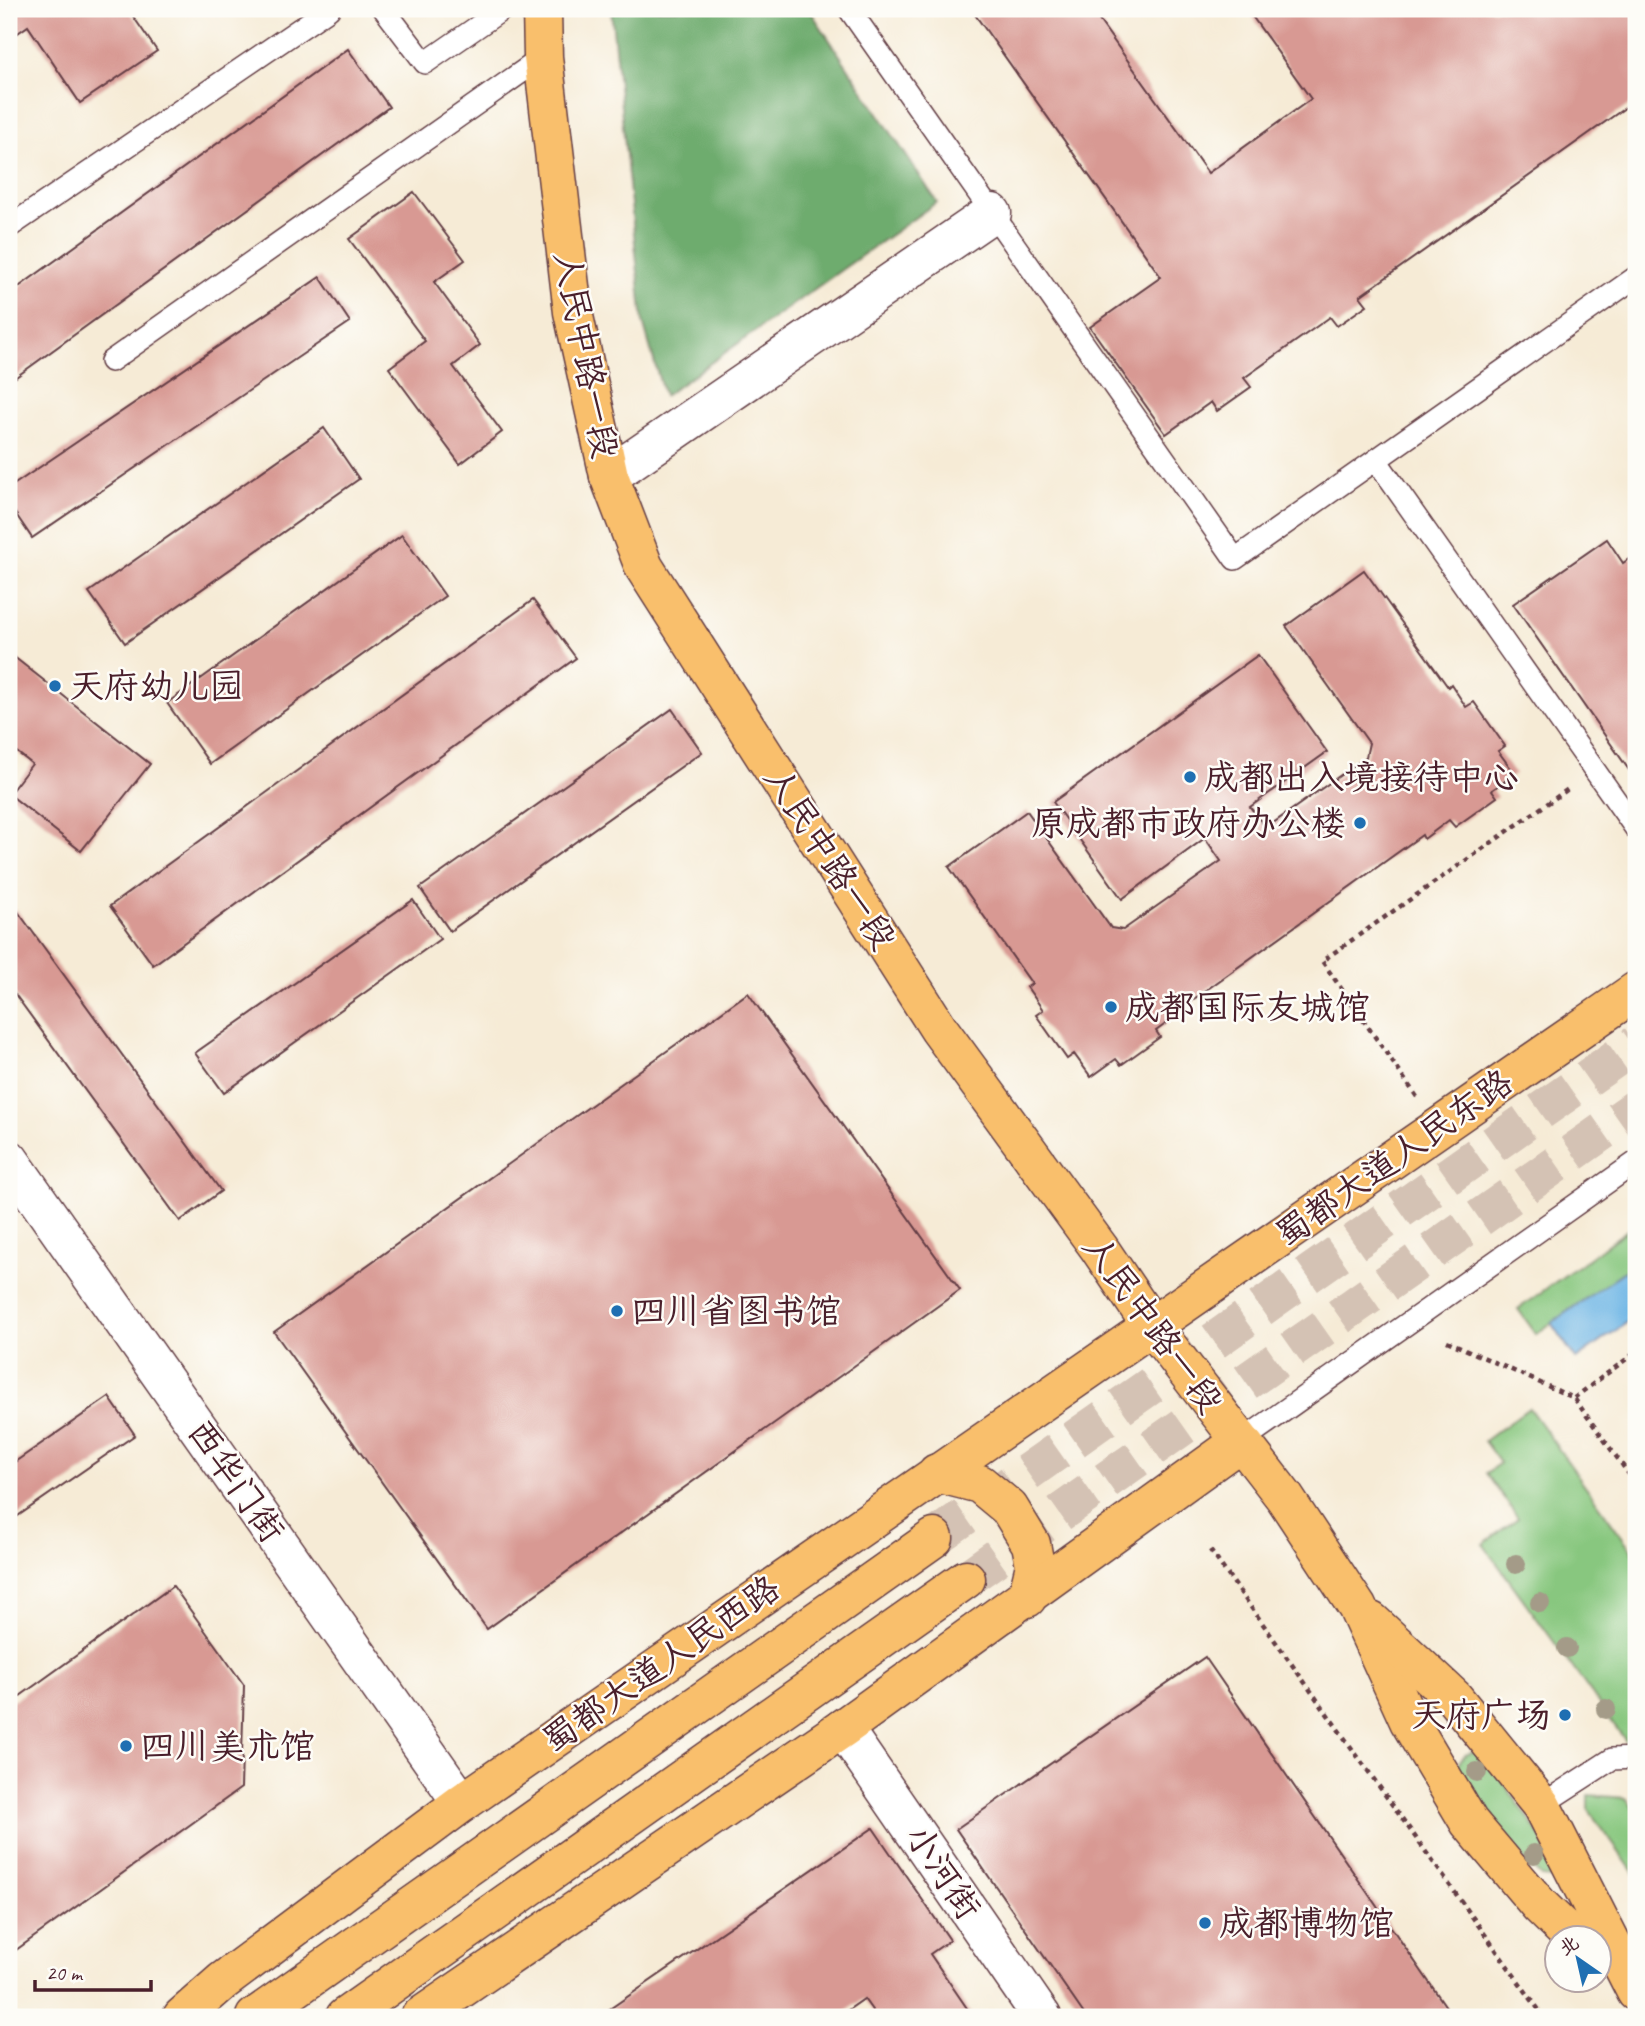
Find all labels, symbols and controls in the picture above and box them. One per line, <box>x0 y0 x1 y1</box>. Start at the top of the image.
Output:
street label: 人民中路一段 <box>544 248 628 462</box>
place label: 天府幼儿园 <box>69 664 244 709</box>
marker: 天府幼儿园 <box>47 678 63 694</box>
place label: 成都出入境接待中心 <box>1204 755 1519 800</box>
street label: 人民中路一段 <box>754 758 906 958</box>
marker: 成都出入境接待中心 <box>1182 769 1198 785</box>
place label: 原成都市政府办公楼 <box>1031 801 1346 846</box>
marker: 原成都市政府办公楼 <box>1352 815 1368 831</box>
place label: 成都国际友城馆 <box>1125 985 1370 1030</box>
marker: 成都国际友城馆 <box>1103 999 1119 1015</box>
street label: 蜀都大道人民东路 <box>1266 1059 1522 1257</box>
street label: 人民中路一段 <box>1073 1226 1233 1422</box>
place label: 四川省图书馆 <box>631 1289 841 1334</box>
marker: 四川省图书馆 <box>609 1303 625 1319</box>
street label: 西华门街 <box>177 1411 295 1551</box>
street label: 蜀都大道人民西路 <box>533 1565 789 1763</box>
place label: 天府广场 <box>1411 1693 1551 1738</box>
marker: 天府广场 <box>1557 1707 1573 1723</box>
place label: 四川美术馆 <box>140 1724 315 1769</box>
marker: 四川美术馆 <box>118 1738 134 1754</box>
street label: 小河街 <box>895 1816 991 1928</box>
place label: 成都博物馆 <box>1219 1901 1394 1946</box>
marker: 成都博物馆 <box>1197 1915 1213 1931</box>
north arrow <box>1544 1924 1614 1994</box>
text: 北 <box>1554 1930 1584 1961</box>
scale bar <box>35 1949 150 1993</box>
text: 20 m <box>46 1960 84 1986</box>

